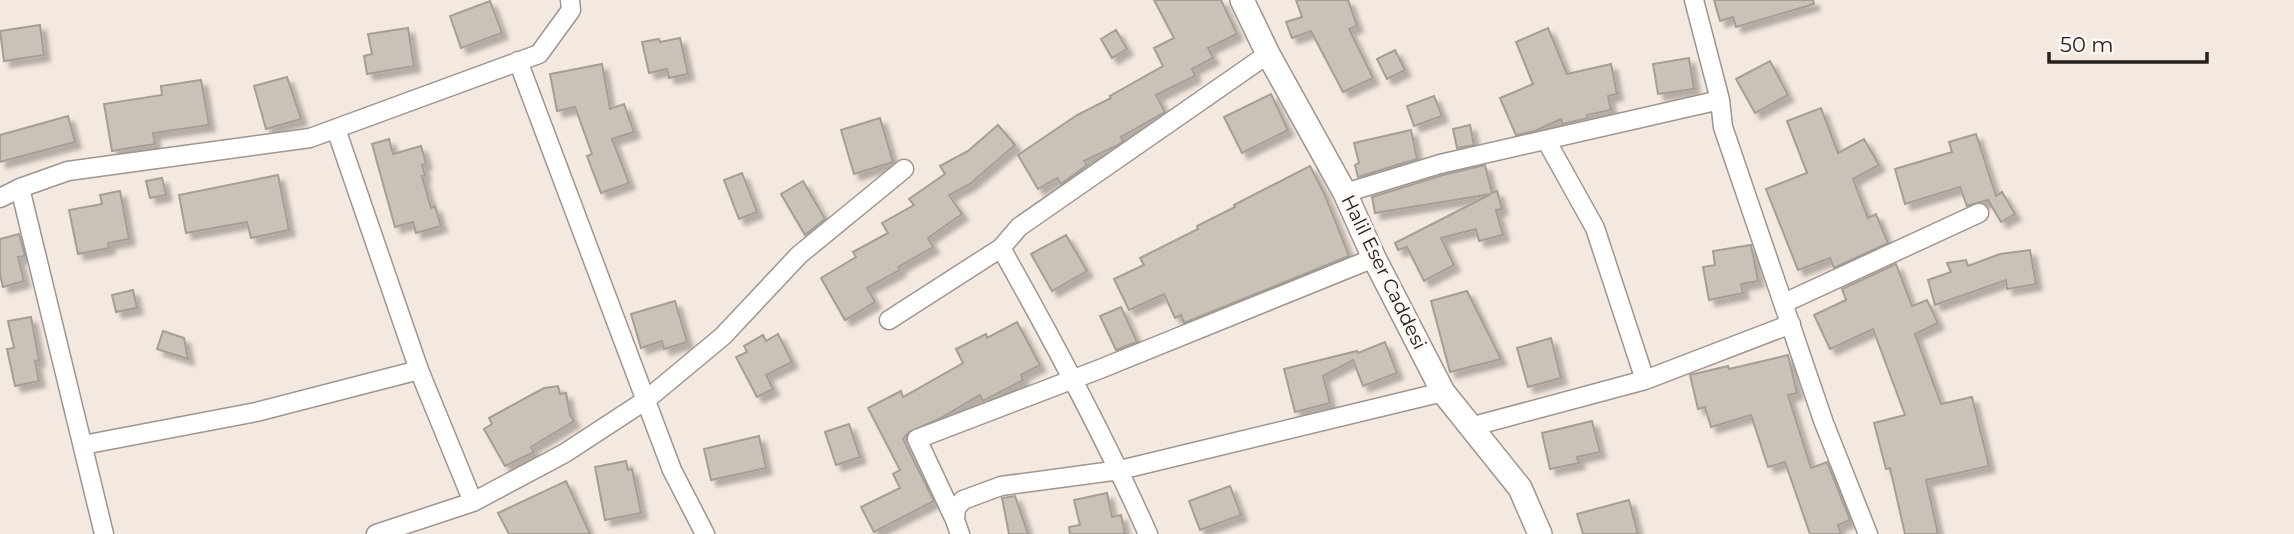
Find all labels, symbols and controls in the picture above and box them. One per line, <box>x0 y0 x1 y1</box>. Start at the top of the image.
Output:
scale bar <box>2049 21 2206 65</box>
text: 50 m <box>2060 32 2114 57</box>
street label: Halil Eser Caddesi <box>1337 191 1431 353</box>

